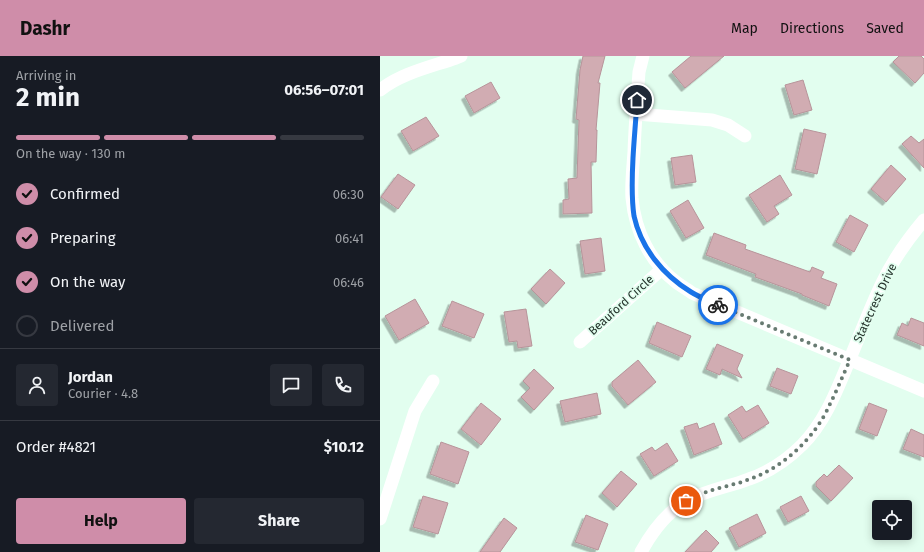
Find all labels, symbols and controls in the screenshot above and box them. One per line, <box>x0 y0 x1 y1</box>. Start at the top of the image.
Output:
text: Dashr <box>20 17 70 40</box>
text: Map <box>731 20 758 37</box>
text: Directions <box>780 20 844 37</box>
text: Saved <box>866 20 904 37</box>
text: Arriving in <box>16 68 76 83</box>
text: 06:56–07:01 <box>284 81 364 99</box>
text: 2 min <box>16 82 80 113</box>
pin <box>620 83 654 117</box>
icon: home <box>626 89 648 111</box>
text: On the way · 130 m <box>16 146 125 161</box>
icon: check <box>16 183 38 205</box>
text: Confirmed <box>50 185 120 203</box>
text: 06:30 <box>333 187 364 202</box>
icon: check <box>16 227 38 249</box>
text: Preparing <box>50 229 115 247</box>
text: 06:41 <box>335 231 364 246</box>
street label: Statecrest Drive <box>851 261 899 345</box>
icon: check <box>16 271 38 293</box>
street label: Beauford Circle <box>586 272 656 338</box>
text: On the way <box>50 273 125 291</box>
text: 06:46 <box>333 275 364 290</box>
courier <box>698 285 738 325</box>
icon: bike <box>707 294 729 316</box>
text: Delivered <box>50 317 114 335</box>
button: person <box>16 364 58 406</box>
button: chat <box>270 364 312 406</box>
button: phone <box>322 364 364 406</box>
text: Jordan <box>68 368 113 386</box>
text: Courier · 4.8 <box>68 386 138 401</box>
text: Order #4821 <box>16 438 96 456</box>
text: $10.12 <box>324 438 364 456</box>
pin <box>669 484 703 518</box>
icon: bag <box>675 490 697 512</box>
button: Help <box>16 498 186 544</box>
button: Share <box>194 498 364 544</box>
map controls <box>872 500 912 540</box>
button: locate <box>872 500 912 540</box>

